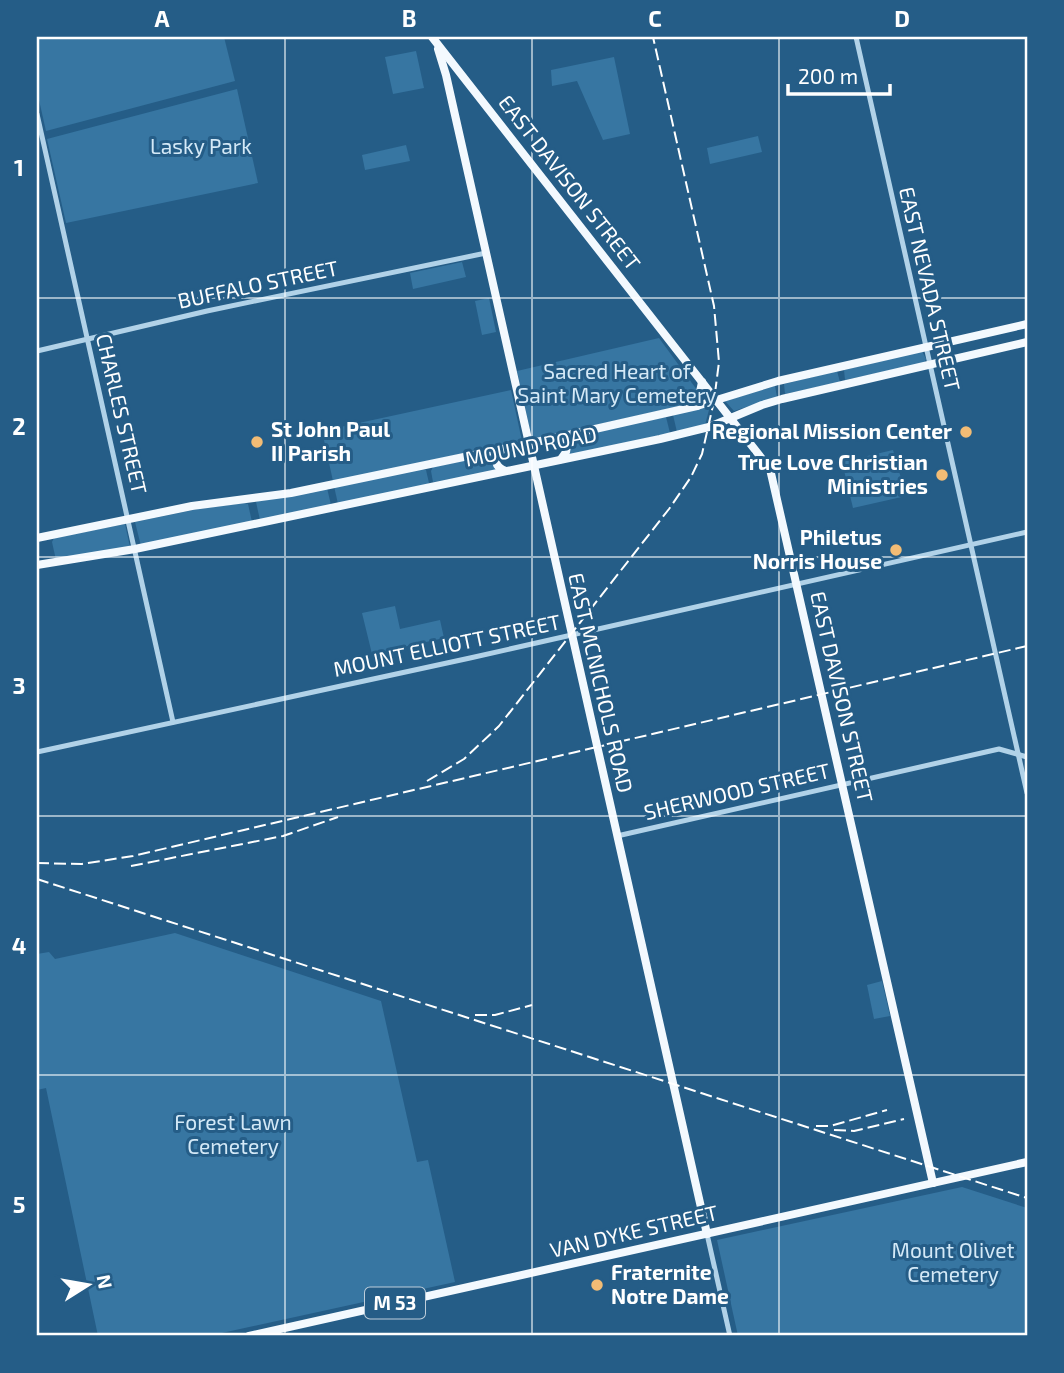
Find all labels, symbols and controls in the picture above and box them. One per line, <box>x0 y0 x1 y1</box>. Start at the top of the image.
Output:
text: A <box>154 4 170 32</box>
text: B <box>402 4 416 32</box>
text: C <box>648 4 662 32</box>
text: D <box>894 4 910 32</box>
scale bar <box>788 52 889 96</box>
text: 200 m <box>798 63 858 88</box>
street label: EAST DAVISON STREET <box>494 89 646 275</box>
park label: Lasky Park <box>150 133 252 158</box>
text: 1 <box>14 153 24 181</box>
street label: EAST NEVADA STREET <box>895 184 966 393</box>
street label: BUFFALO STREET <box>175 254 340 313</box>
street label: CHARLES STREET <box>92 331 153 496</box>
park label: Sacred Heart of Saint Mary Cemetery <box>518 358 716 407</box>
text: 2 <box>12 412 26 440</box>
place label: St John Paul II Parish <box>271 416 390 465</box>
place label: Regional Mission Center <box>712 418 952 443</box>
street label: MOUND ROAD <box>463 420 599 471</box>
marker: Regional Mission Center <box>958 424 974 440</box>
marker: St John Paul II Parish <box>249 434 265 450</box>
place label: True Love Christian Ministries <box>738 449 928 498</box>
marker: True Love Christian Ministries <box>934 467 950 483</box>
place label: Philetus Norris House <box>753 524 882 573</box>
marker: Philetus Norris House <box>888 542 904 558</box>
street label: EAST MCNICHOLS ROAD <box>564 570 639 795</box>
street label: EAST DAVISON STREET <box>806 589 879 804</box>
street label: MOUNT ELLIOTT STREET <box>331 608 563 681</box>
text: 3 <box>12 671 26 699</box>
street label: SHERWOOD STREET <box>641 757 832 824</box>
text: 4 <box>12 931 26 959</box>
park label: Forest Lawn Cemetery <box>174 1109 292 1158</box>
text: 5 <box>13 1190 25 1218</box>
street label: VAN DYKE STREET <box>547 1199 720 1262</box>
park label: Mount Olivet Cemetery <box>892 1237 1014 1286</box>
north arrow <box>52 1250 122 1320</box>
place label: Fraternite Notre Dame <box>611 1259 729 1308</box>
text: N <box>93 1273 118 1291</box>
marker: Fraternite Notre Dame <box>589 1277 605 1293</box>
road number: M 53 <box>365 1288 425 1318</box>

